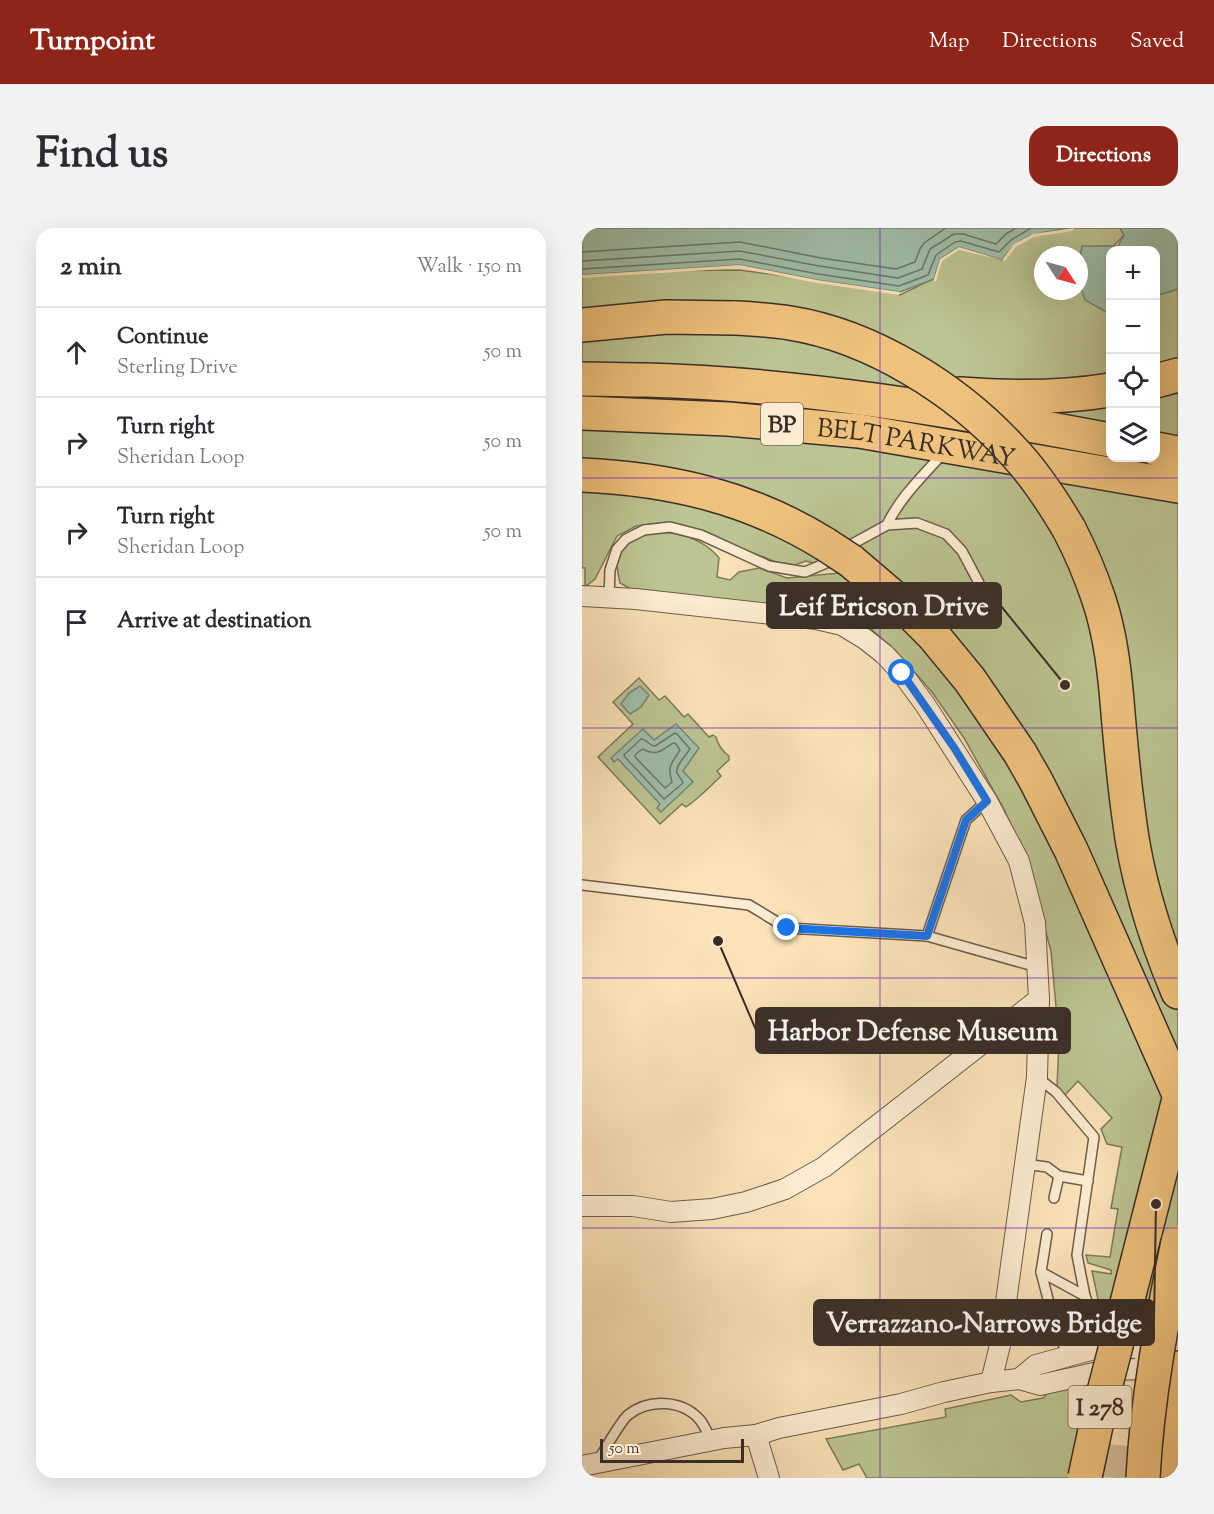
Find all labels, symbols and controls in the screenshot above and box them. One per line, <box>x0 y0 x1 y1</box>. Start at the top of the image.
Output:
text: Turnpoint <box>30 22 155 62</box>
text: Map <box>929 27 969 57</box>
text: Directions <box>1002 27 1097 57</box>
text: Saved <box>1130 27 1184 57</box>
text: Find us <box>36 126 168 186</box>
button: Directions <box>1029 126 1178 186</box>
north arrow <box>1034 246 1088 300</box>
map controls <box>1106 246 1160 462</box>
button: + <box>1106 246 1160 300</box>
text: 2 min <box>60 249 122 286</box>
text: Walk · 150 m <box>416 253 522 282</box>
button: − <box>1106 300 1160 354</box>
text: Continue <box>117 322 208 354</box>
icon: ahead <box>60 336 93 369</box>
text: 50 m <box>484 338 522 367</box>
text: Sterling Drive <box>117 354 238 383</box>
button: locate <box>1106 354 1160 408</box>
road number: BP <box>761 403 803 445</box>
button: layers <box>1106 408 1160 462</box>
street label: BELT PARKWAY <box>815 411 1018 479</box>
text: Turn right <box>117 412 214 444</box>
icon: right <box>60 426 93 459</box>
text: 50 m <box>484 428 522 457</box>
text: Sheridan Loop <box>117 444 244 473</box>
text: Turn right <box>117 502 214 534</box>
icon: right <box>60 516 93 549</box>
text: 50 m <box>484 518 522 547</box>
text: Sheridan Loop <box>117 534 244 563</box>
callout: Leif Ericson Drive <box>767 583 1001 628</box>
text: Leif Ericson Drive <box>779 589 989 628</box>
icon: arrive <box>60 606 93 639</box>
text: Arrive at destination <box>117 606 312 638</box>
route start <box>888 659 914 685</box>
route end <box>773 914 799 940</box>
callout: Harbor Defense Museum <box>756 1008 1070 1053</box>
text: Harbor Defense Museum <box>768 1014 1059 1053</box>
callout: Verrazzano-Narrows Bridge <box>814 1300 1154 1345</box>
text: Verrazzano-Narrows Bridge <box>826 1306 1142 1345</box>
road number: I 278 <box>1068 1386 1132 1428</box>
scale bar <box>600 1436 744 1464</box>
text: 50 m <box>609 1438 640 1461</box>

